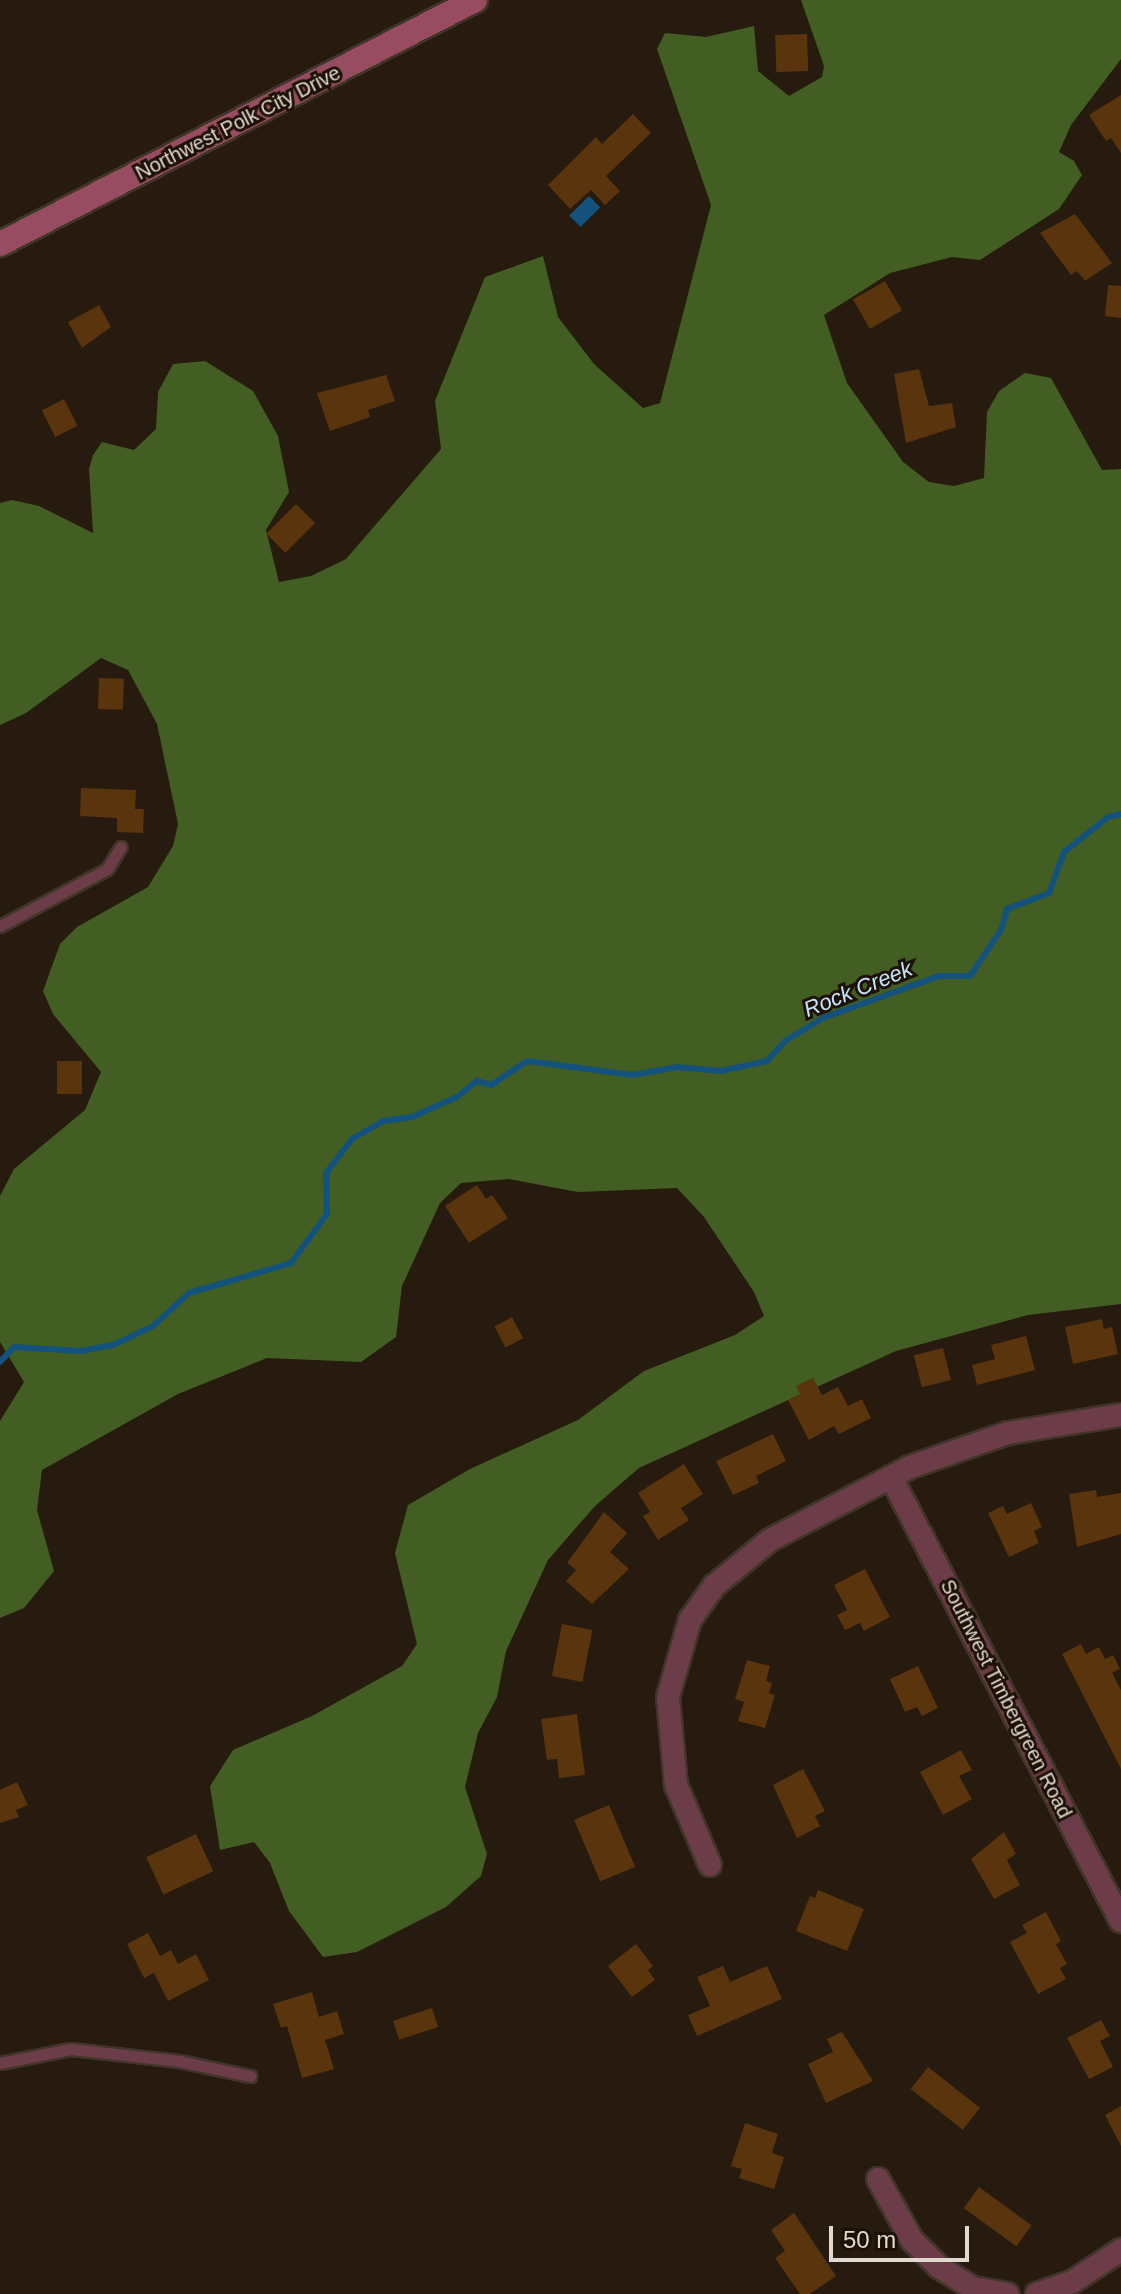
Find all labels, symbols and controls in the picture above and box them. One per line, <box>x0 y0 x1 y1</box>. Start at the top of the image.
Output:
street label: Northwest Polk City Drive <box>132 61 344 185</box>
water label: Rock Creek <box>800 955 916 1023</box>
street label: Southwest Timbergreen Road <box>935 1576 1077 1822</box>
scale bar <box>833 2210 973 2260</box>
text: 50 m <box>843 2226 896 2253</box>

